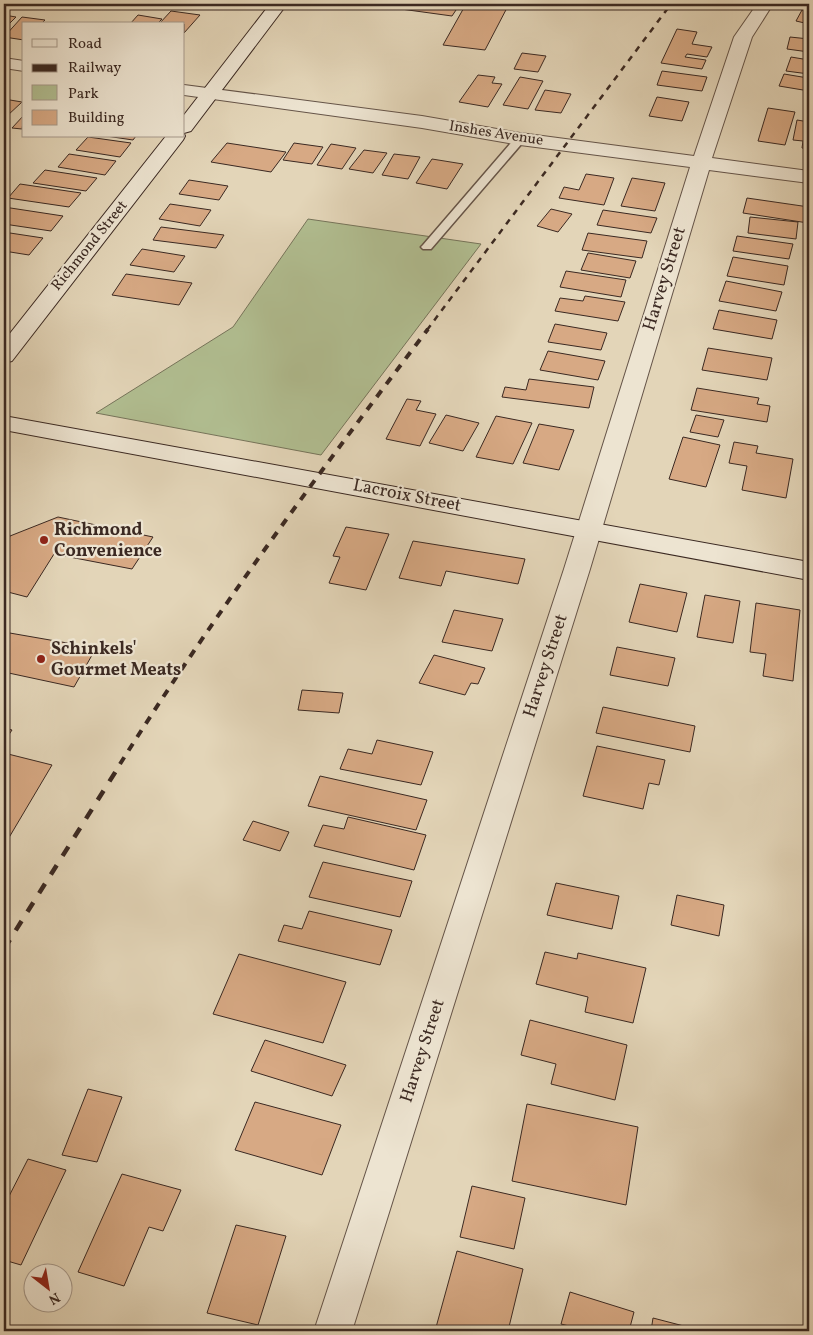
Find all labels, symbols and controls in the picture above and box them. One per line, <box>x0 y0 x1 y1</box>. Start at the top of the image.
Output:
legend <box>22 22 185 138</box>
text: Road <box>68 34 102 55</box>
text: Railway <box>68 58 121 79</box>
text: Park <box>68 84 99 105</box>
text: Building <box>68 108 125 129</box>
street label: Inshes Avenue <box>447 116 545 152</box>
street label: Richmond Street <box>47 196 133 296</box>
street label: Harvey Street <box>637 224 693 334</box>
street label: Lacroix Street <box>351 473 463 519</box>
place label: Richmond Convenience <box>54 518 162 564</box>
marker: Richmond Convenience <box>38 534 50 546</box>
street label: Harvey Street <box>517 611 575 721</box>
place label: Schinkels' Gourmet Meats <box>51 637 181 683</box>
marker: Schinkels' Gourmet Meats <box>35 653 47 665</box>
street label: Harvey Street <box>394 996 452 1106</box>
north arrow <box>22 1262 72 1312</box>
text: N <box>45 1287 63 1309</box>

